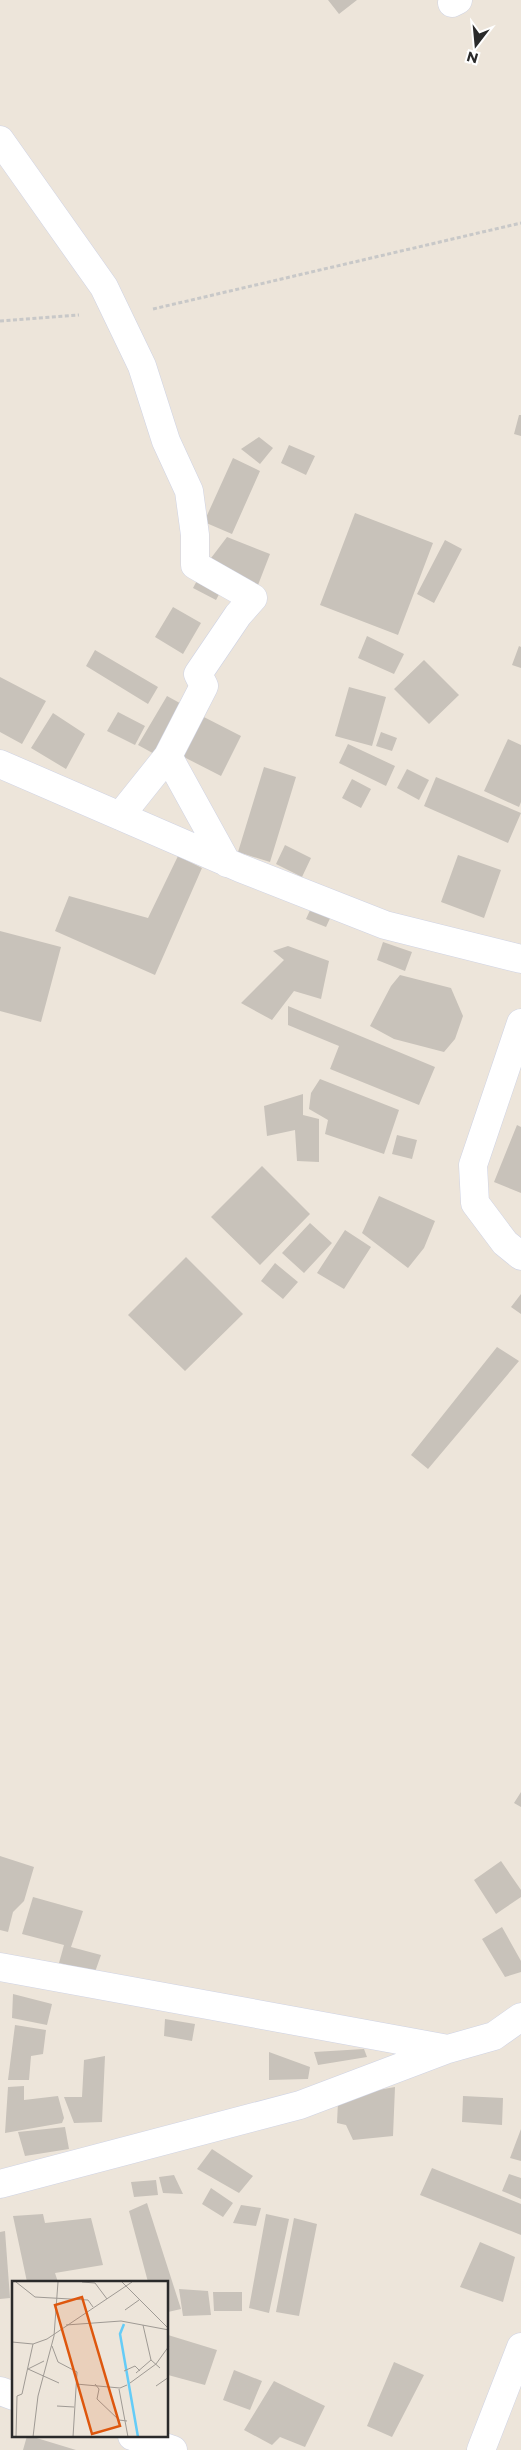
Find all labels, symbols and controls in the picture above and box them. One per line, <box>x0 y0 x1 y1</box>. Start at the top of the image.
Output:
north arrow <box>451 20 501 70</box>
text: N <box>464 47 480 68</box>
inset map <box>12 2281 169 2438</box>

